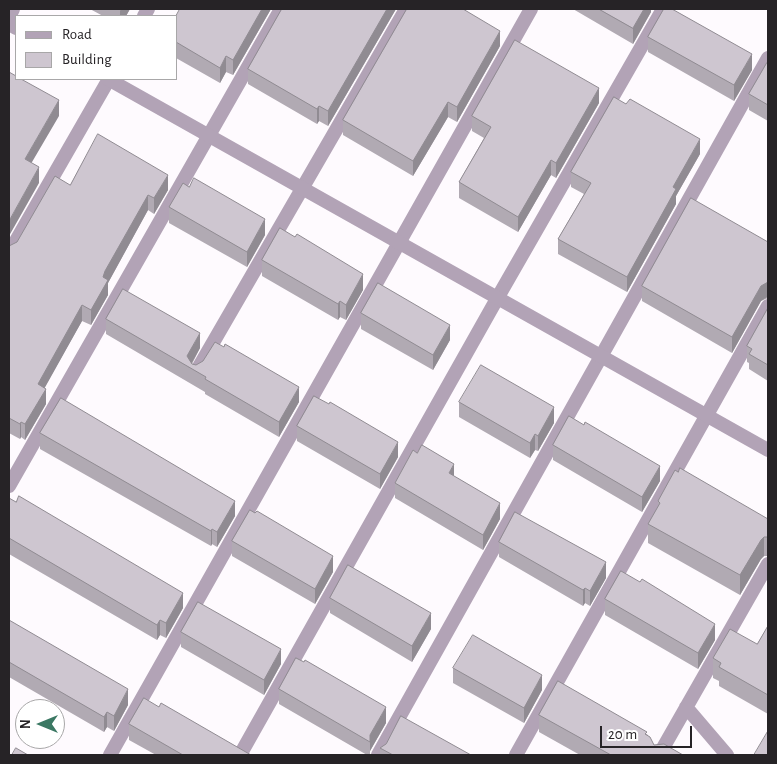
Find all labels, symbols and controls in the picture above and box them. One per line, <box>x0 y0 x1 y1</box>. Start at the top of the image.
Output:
legend <box>15 15 178 80</box>
text: Road <box>62 27 92 42</box>
text: Building <box>62 52 112 67</box>
north arrow <box>15 699 65 749</box>
scale bar <box>602 716 694 748</box>
text: N <box>19 719 33 729</box>
text: 20 m <box>608 727 637 742</box>

